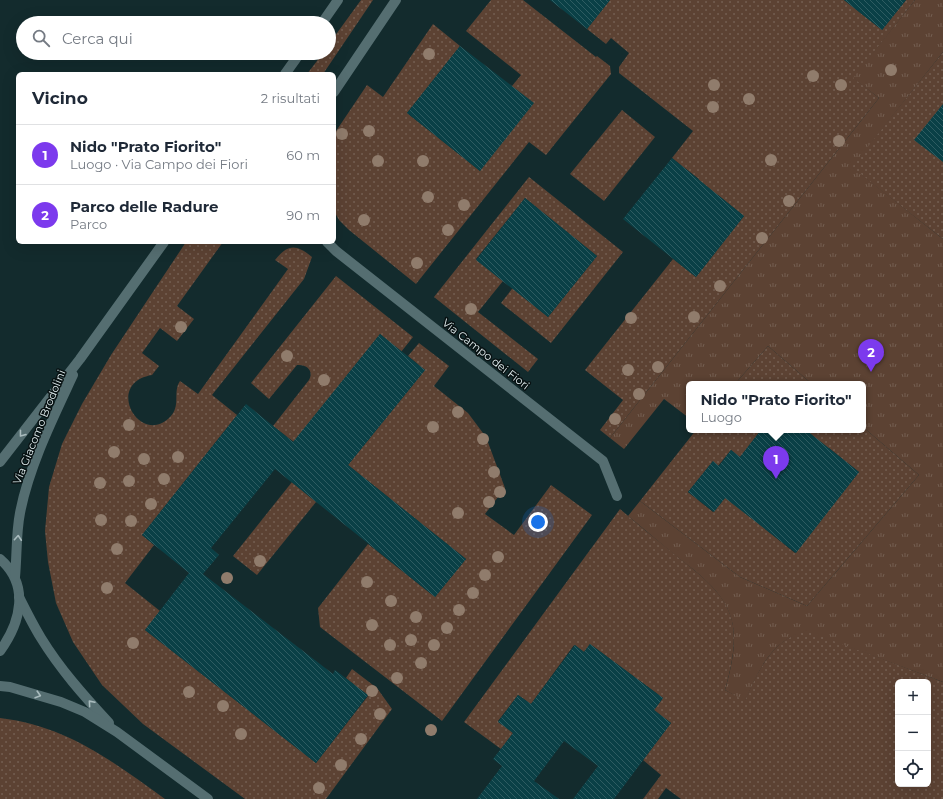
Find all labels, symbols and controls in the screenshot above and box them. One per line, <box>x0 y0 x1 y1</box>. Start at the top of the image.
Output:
search box <box>16 16 336 60</box>
icon: search <box>30 27 52 49</box>
text: Cerca qui <box>62 29 133 48</box>
text: Vicino <box>32 88 88 108</box>
text: 2 risultati <box>261 90 320 106</box>
text: Nido "Prato Fiorito" <box>70 137 221 156</box>
text: 1 <box>42 147 48 163</box>
text: 60 m <box>286 147 320 163</box>
text: Luogo · Via Campo dei Fiori <box>70 156 248 172</box>
text: Parco delle Radure <box>70 197 219 216</box>
text: 2 <box>41 207 49 223</box>
text: 90 m <box>286 207 320 223</box>
text: Parco <box>70 216 107 232</box>
street label: Via Campo dei Fiori <box>440 316 532 392</box>
pin: 2 <box>858 339 884 372</box>
street label: Via Giacomo Brodolini <box>10 368 68 486</box>
popup <box>686 381 866 433</box>
text: Nido "Prato Fiorito" <box>700 390 852 409</box>
text: Luogo <box>700 409 742 425</box>
one-way arrow <box>19 430 26 437</box>
pin: 1 <box>763 446 789 479</box>
your location <box>528 512 548 532</box>
one-way arrow <box>13 535 22 541</box>
map controls <box>895 679 931 787</box>
button: + <box>895 679 931 715</box>
one-way arrow <box>34 690 41 699</box>
one-way arrow <box>88 700 95 708</box>
button: − <box>895 715 931 751</box>
button: locate <box>895 751 931 787</box>

